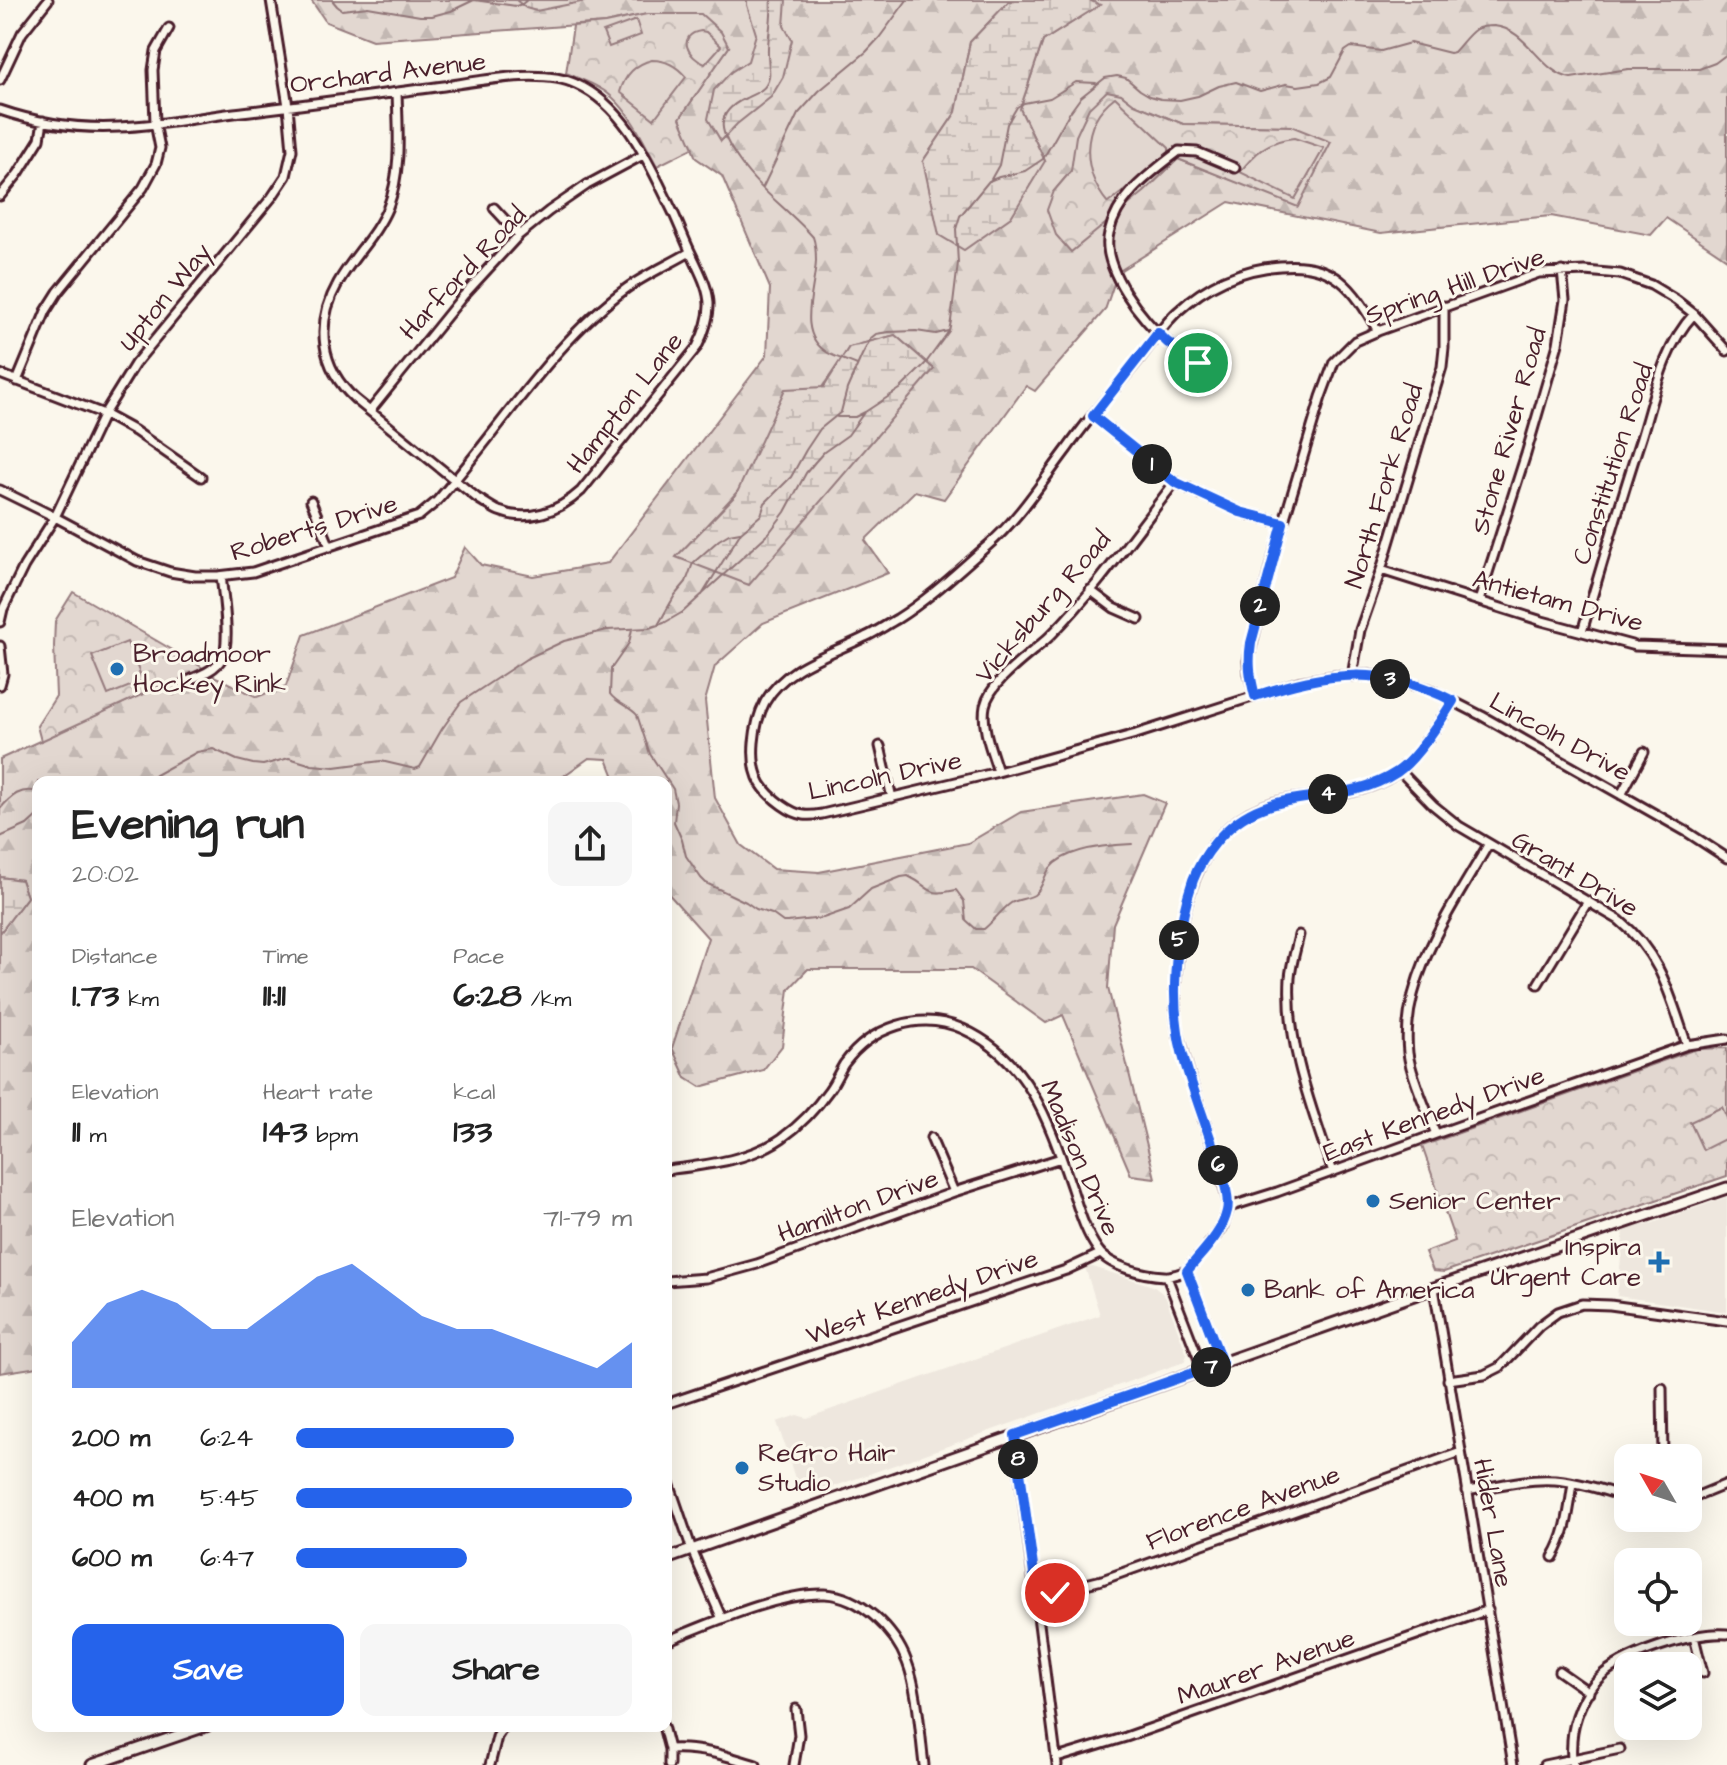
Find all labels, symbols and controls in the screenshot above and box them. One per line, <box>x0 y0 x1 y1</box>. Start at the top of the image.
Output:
street label: Orchard Avenue <box>288 43 488 103</box>
street label: Harford Road <box>391 198 535 348</box>
street label: Upton Way <box>110 235 221 360</box>
street label: Spring Hill Drive <box>1361 239 1550 335</box>
street label: Stone River Road <box>1462 323 1556 539</box>
street label: Hampton Lane <box>558 325 692 481</box>
pin <box>1164 329 1232 397</box>
icon: arrive <box>1176 341 1220 385</box>
street label: Constitution Road <box>1564 359 1662 569</box>
street label: North Fork Road <box>1336 379 1432 593</box>
pin: 1 <box>1132 444 1172 484</box>
text: 1 <box>1151 448 1153 479</box>
street label: Roberts Drive <box>226 486 402 570</box>
street label: Vicksburg Road <box>967 523 1121 692</box>
street label: Antietam Drive <box>1469 561 1647 641</box>
pin: 2 <box>1240 586 1280 626</box>
text: 2 <box>1254 590 1266 621</box>
place label: Broadmoor Hockey Rink <box>133 636 286 704</box>
pin: 3 <box>1370 659 1410 699</box>
marker: Broadmoor Hockey Rink <box>108 660 126 678</box>
text: 3 <box>1384 663 1396 694</box>
street label: Lincoln Drive <box>1483 683 1637 791</box>
street label: Lincoln Drive <box>805 742 965 810</box>
pin: 4 <box>1308 774 1348 814</box>
text: 4 <box>1321 778 1335 809</box>
text: Evening run <box>72 795 304 856</box>
button: share <box>548 802 632 886</box>
street label: Grant Drive <box>1505 822 1645 926</box>
text: 20:02 <box>72 856 139 892</box>
pin: 5 <box>1159 920 1199 960</box>
text: 5 <box>1171 924 1187 955</box>
text: Distance <box>72 941 158 972</box>
text: Time <box>263 941 309 972</box>
text: Pace <box>453 941 504 972</box>
text: 1.73 <box>72 972 119 1020</box>
text: 11:11 <box>263 972 286 1020</box>
text: 6:28 <box>453 972 522 1020</box>
text: km <box>119 984 159 1015</box>
text: /km <box>522 984 571 1015</box>
street label: East Kennedy Drive <box>1318 1057 1550 1173</box>
street label: Madison Drive <box>1031 1075 1129 1241</box>
text: Elevation <box>72 1077 159 1108</box>
text: Heart rate <box>263 1077 373 1108</box>
text: kcal <box>453 1077 495 1108</box>
text: 11 <box>72 1108 81 1156</box>
text: 143 <box>263 1108 307 1156</box>
text: 133 <box>453 1108 492 1156</box>
text: m <box>81 1120 107 1151</box>
text: bpm <box>307 1120 358 1151</box>
pin: 6 <box>1198 1145 1238 1185</box>
text: 6 <box>1211 1149 1225 1180</box>
street label: Hamilton Drive <box>773 1160 943 1252</box>
place label: Senior Center <box>1389 1183 1561 1219</box>
marker: Senior Center <box>1364 1192 1382 1210</box>
text: Elevation <box>72 1200 174 1236</box>
text: 71–79 m <box>543 1200 632 1236</box>
place label: Inspira Urgent Care <box>1491 1229 1641 1297</box>
street label: West Kennedy Drive <box>801 1240 1043 1355</box>
marker: Inspira Urgent Care <box>1648 1251 1670 1273</box>
place label: Bank of America <box>1264 1272 1475 1308</box>
marker: Bank of America <box>1239 1281 1257 1299</box>
pin: 7 <box>1191 1347 1231 1387</box>
text: 7 <box>1204 1351 1218 1382</box>
text: 200 m <box>72 1420 150 1456</box>
text: 6:24 <box>200 1420 253 1456</box>
place label: ReGro Hair Studio <box>758 1435 895 1501</box>
pin: 8 <box>998 1439 1038 1479</box>
text: 8 <box>1011 1443 1025 1474</box>
north arrow <box>1614 1444 1702 1532</box>
map controls <box>1614 1444 1702 1740</box>
street label: Florence Avenue <box>1141 1456 1345 1560</box>
street label: Hider Lane <box>1464 1456 1522 1590</box>
marker: ReGro Hair Studio <box>733 1459 751 1477</box>
text: 400 m <box>72 1480 153 1516</box>
text: 5:45 <box>200 1480 259 1516</box>
text: 600 m <box>72 1540 152 1576</box>
text: 6:47 <box>200 1540 254 1576</box>
button: locate <box>1614 1548 1702 1636</box>
pin <box>1021 1559 1089 1627</box>
icon: check <box>1033 1571 1077 1615</box>
street label: Maurer Avenue <box>1172 1620 1360 1714</box>
button: Save <box>72 1624 344 1716</box>
button: Share <box>360 1624 632 1716</box>
button: layers <box>1614 1652 1702 1740</box>

